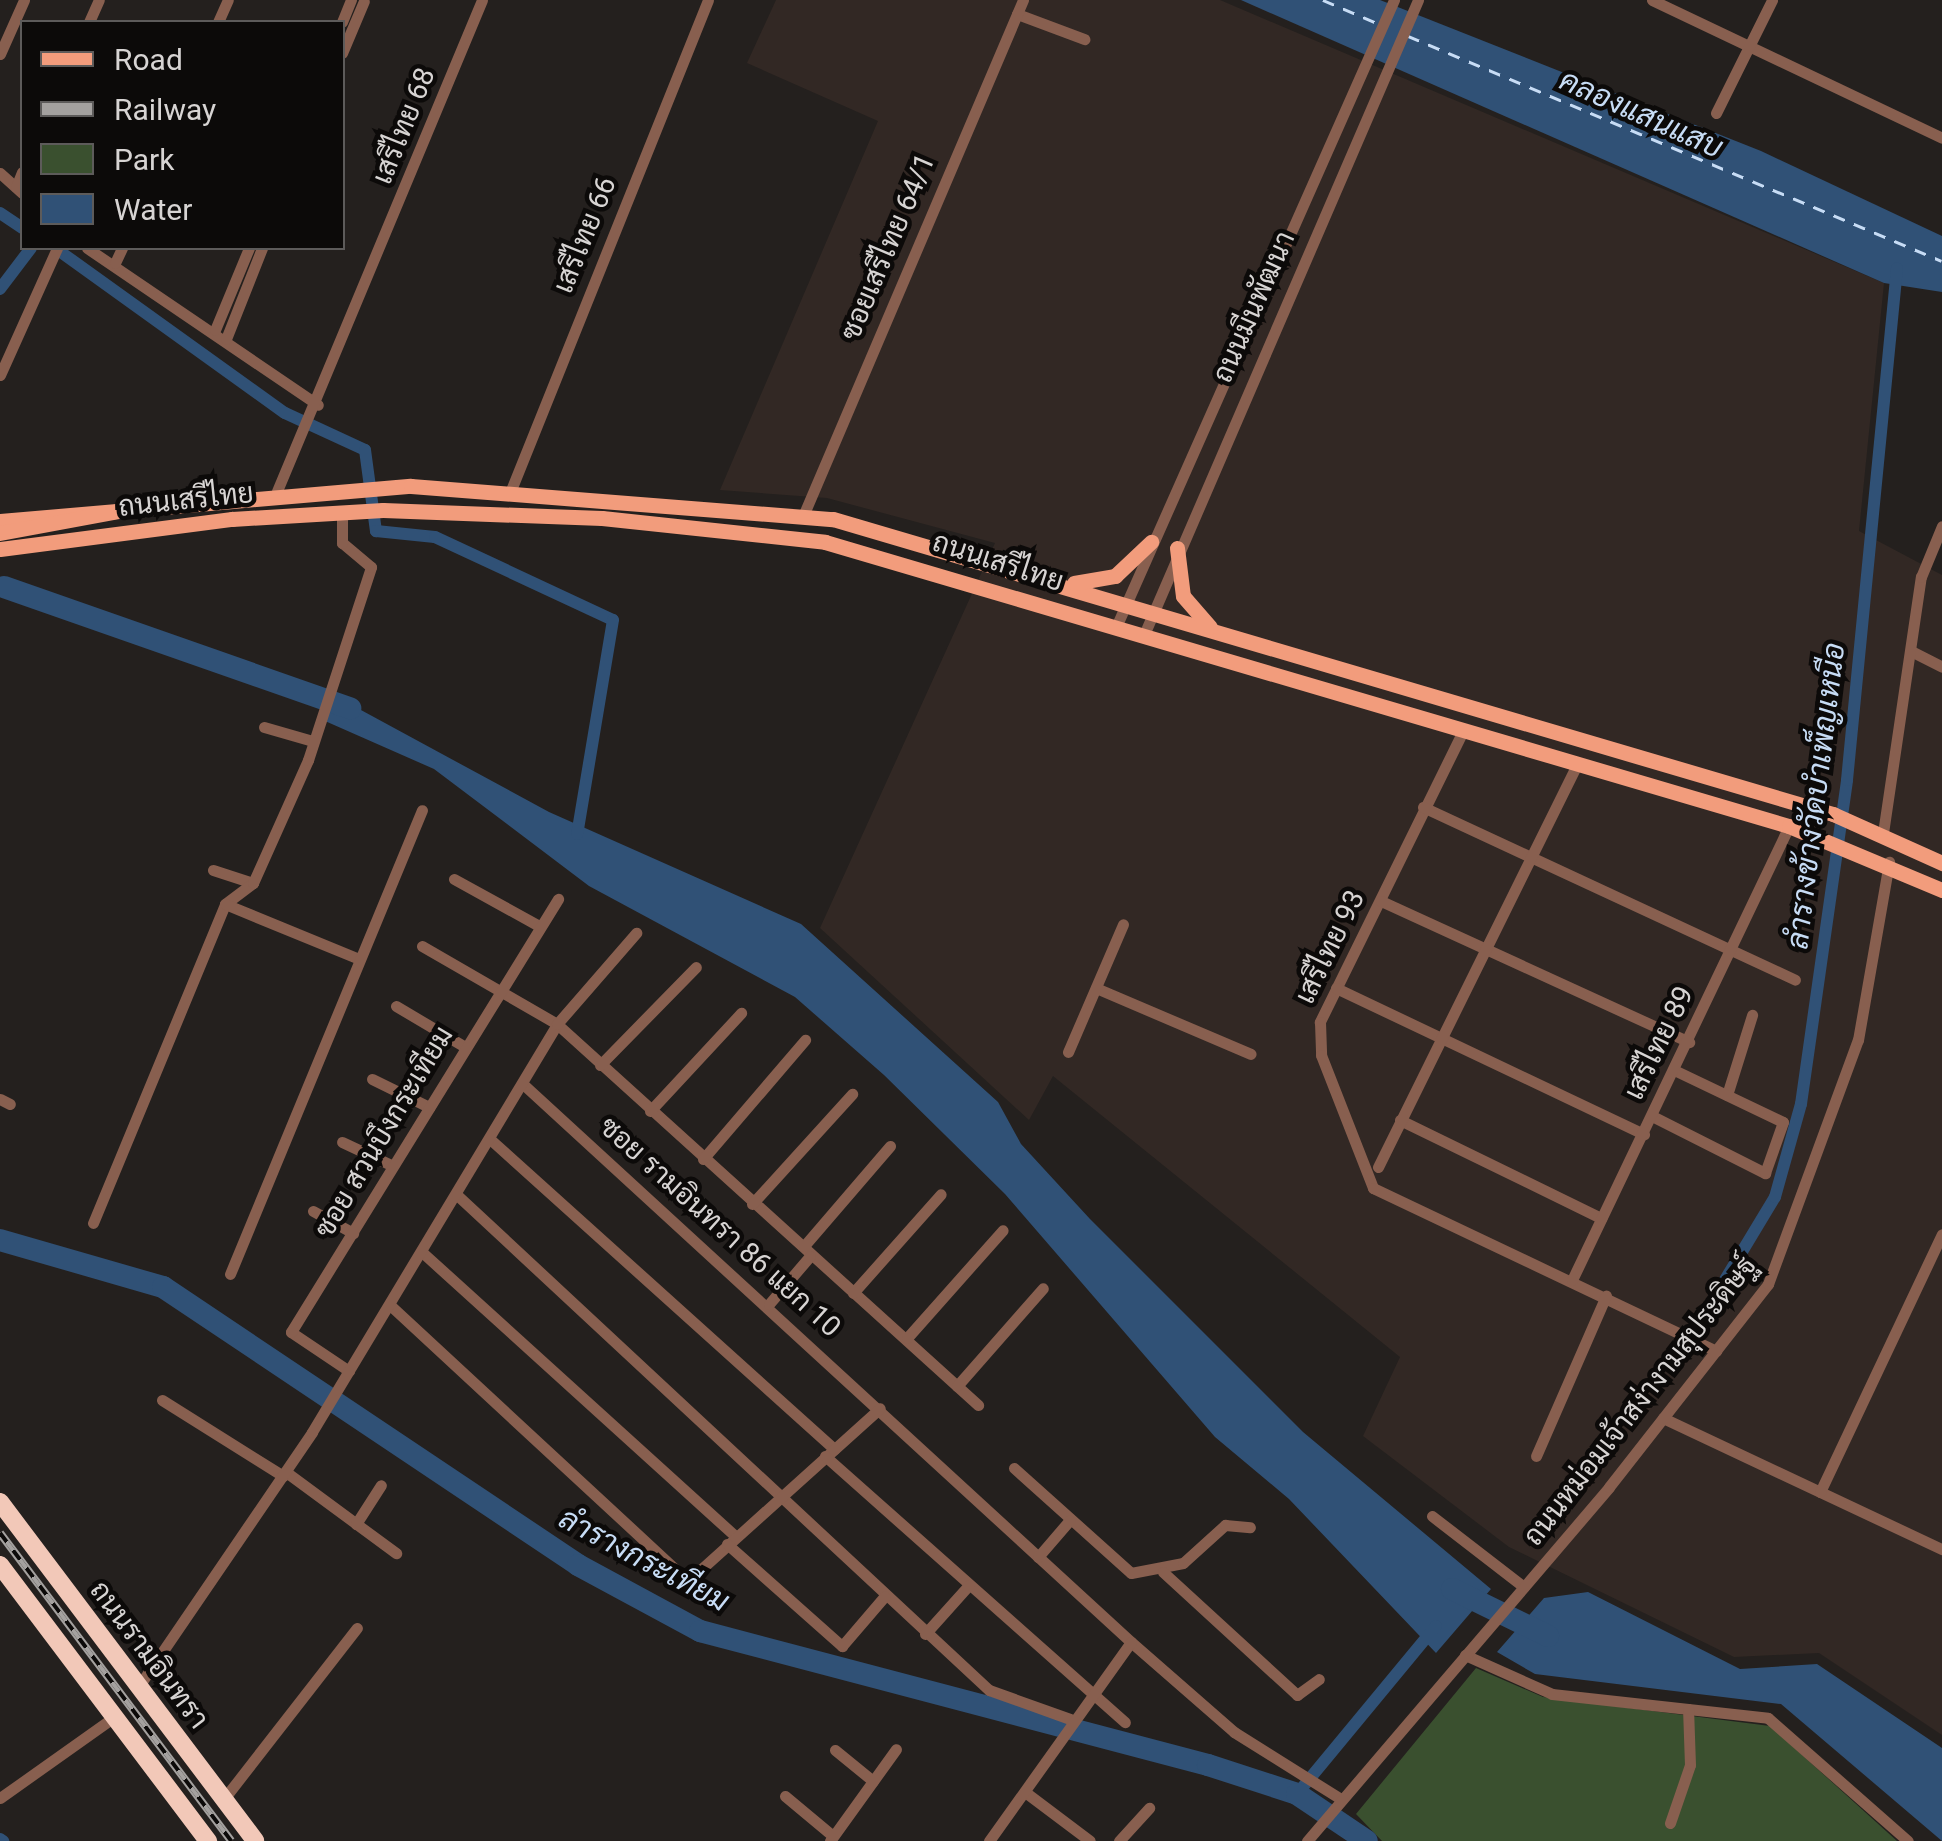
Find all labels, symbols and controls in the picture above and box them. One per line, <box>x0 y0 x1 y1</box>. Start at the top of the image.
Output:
legend <box>20 20 345 250</box>
text: Road <box>114 42 183 77</box>
water label: คลองแสนแสบ <box>1554 62 1728 166</box>
street label: เสรีไทย 68 <box>366 63 442 189</box>
text: Railway <box>114 92 216 127</box>
text: Park <box>114 142 174 177</box>
street label: ซอยเสรีไทย 64/1 <box>834 149 942 345</box>
street label: เสรีไทย 66 <box>547 172 623 298</box>
text: Water <box>114 192 192 227</box>
street label: ถนนมีนพัฒนา <box>1206 226 1302 388</box>
street label: ถนนเสรีไทย <box>117 476 255 524</box>
street label: ถนนเสรีไทย <box>928 525 1068 599</box>
water label: ลำรางข้างวัดบำเพ็ญเหนือ <box>1779 641 1853 951</box>
street label: เสรีไทย 93 <box>1288 885 1372 1009</box>
street label: เสรีไทย 89 <box>1617 981 1701 1105</box>
street label: ซอย สวนบึงกระเทียม <box>308 1020 460 1244</box>
street label: ซอย รามอินทรา 86 แยก 10 <box>592 1110 848 1344</box>
street label: ถนนหม่อมเจ้าสง่างามสุประดิษฐ์ <box>1517 1250 1763 1552</box>
water label: ลำรางกระเทียม <box>553 1500 735 1620</box>
street label: ถนนรามอินทรา <box>83 1575 215 1735</box>

